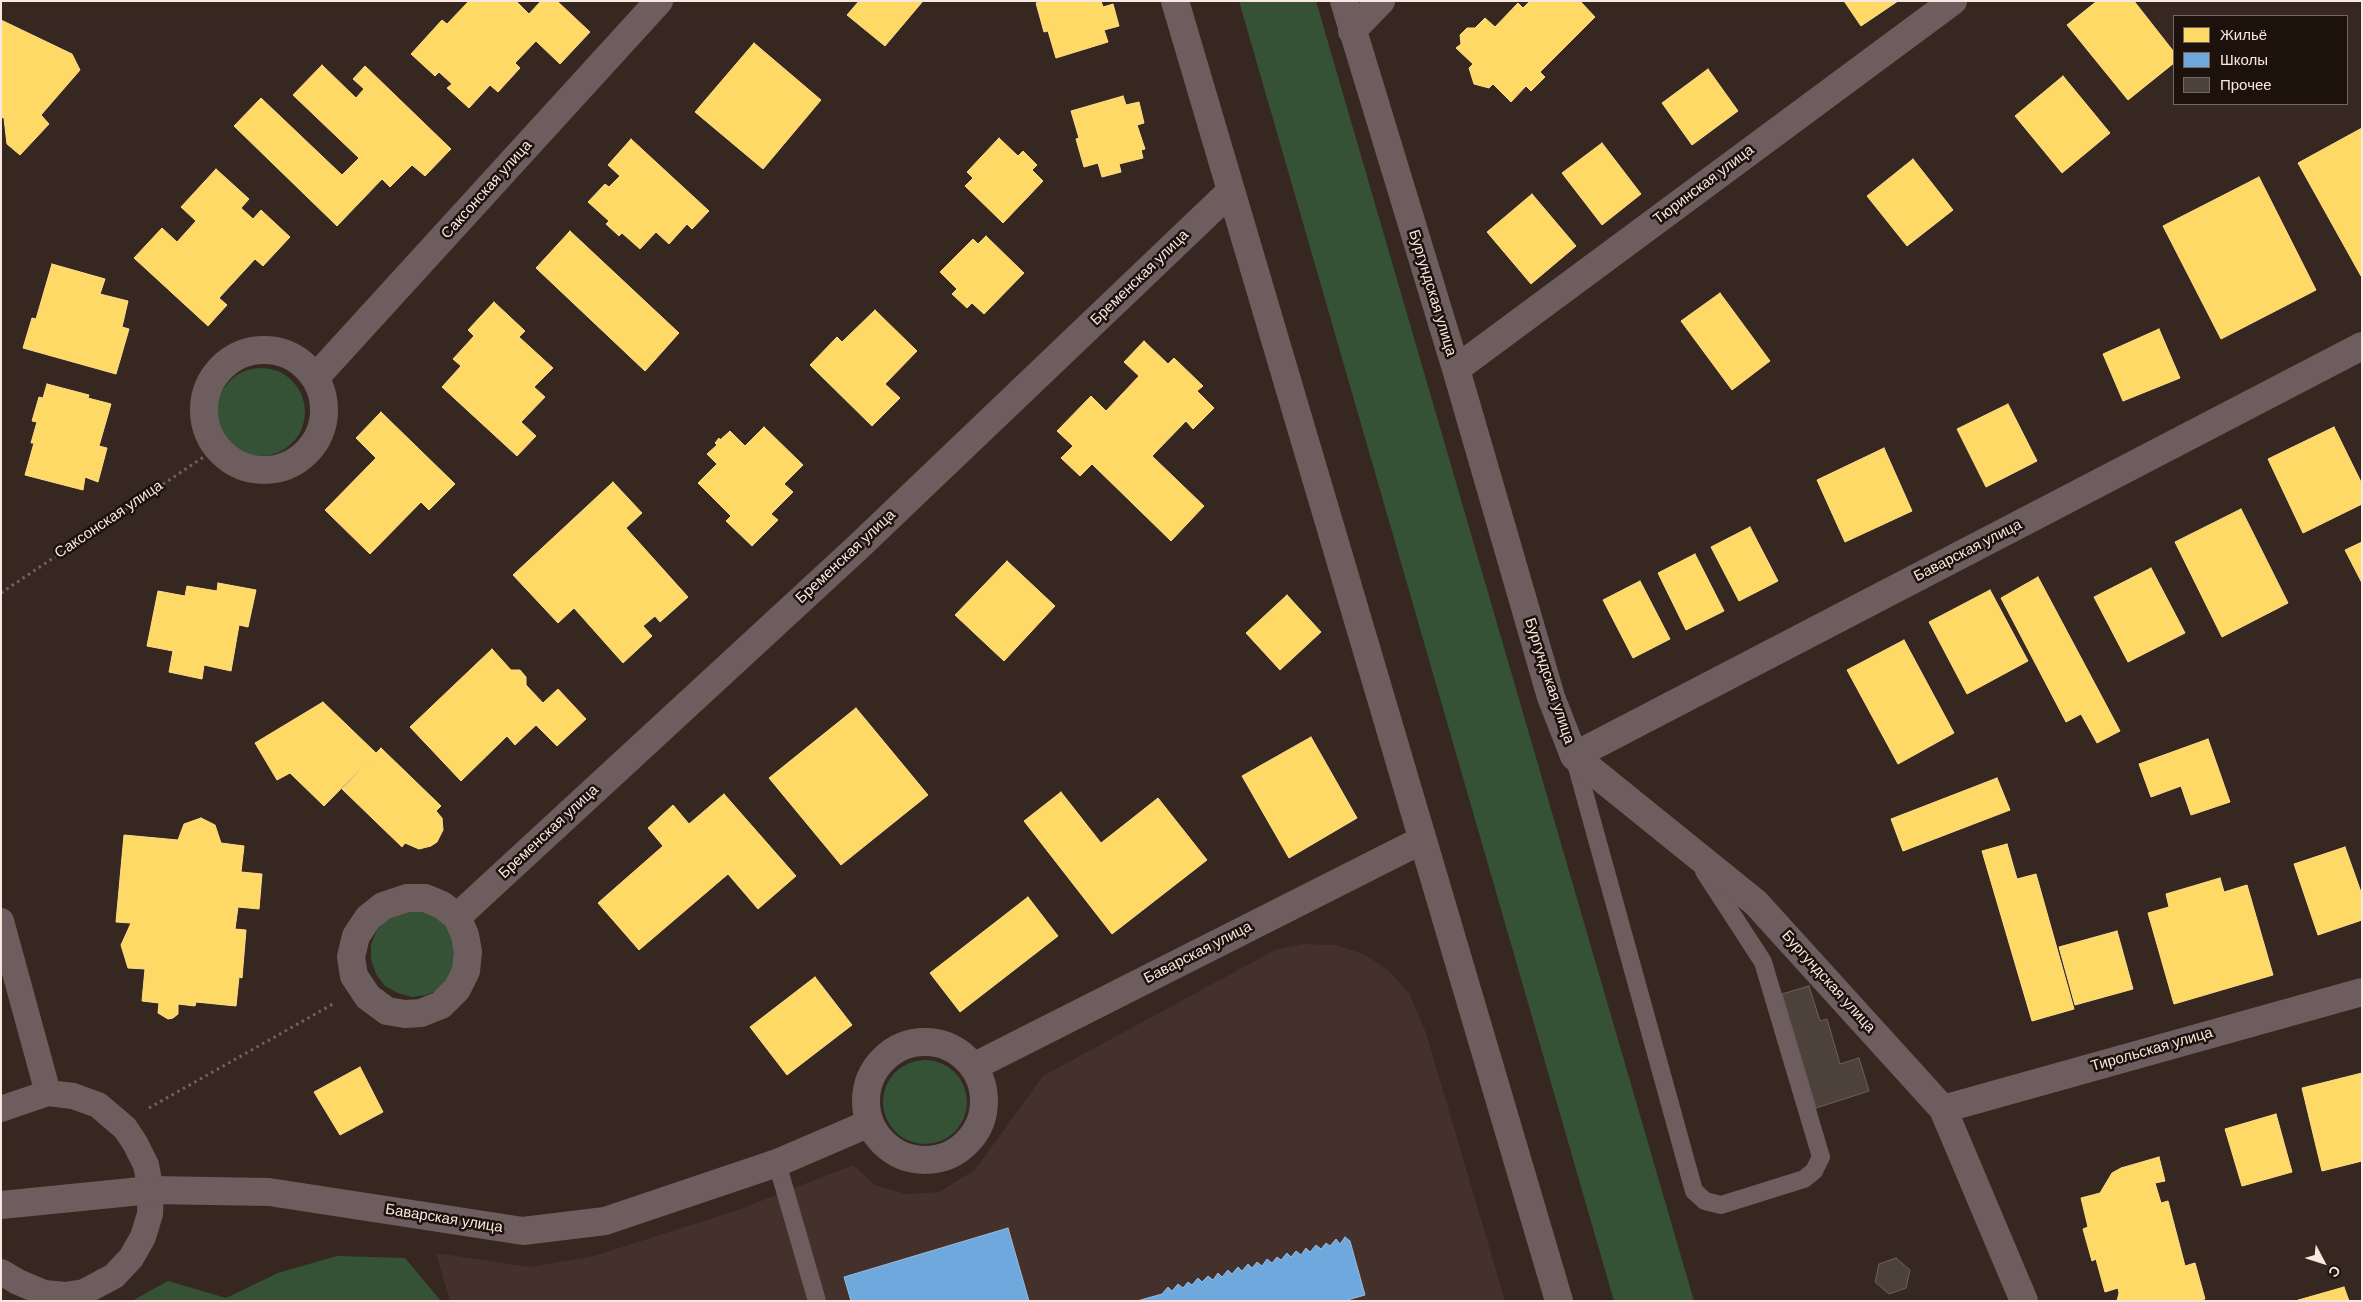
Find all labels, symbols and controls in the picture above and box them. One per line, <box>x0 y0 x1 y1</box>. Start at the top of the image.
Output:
legend <box>2173 15 2348 105</box>
text: Жильё <box>2220 25 2267 45</box>
text: Школы <box>2220 50 2268 70</box>
text: Прочее <box>2220 75 2272 95</box>
street label: Саксонская улица <box>438 137 536 243</box>
street label: Тюринская улица <box>1650 141 1758 229</box>
street label: Бременская улица <box>1087 227 1193 329</box>
street label: Бургундская улица <box>1404 228 1460 358</box>
street label: Саксонская улица <box>52 477 166 563</box>
street label: Бременская улица <box>792 506 900 608</box>
street label: Баварская улица <box>1911 516 2025 586</box>
street label: Бургундская улица <box>1520 616 1578 746</box>
street label: Бременская улица <box>495 781 603 883</box>
street label: Баварская улица <box>1141 918 1255 988</box>
street label: Бургундская улица <box>1777 927 1879 1037</box>
street label: Тирольская улица <box>2089 1024 2215 1076</box>
street label: Баварская улица <box>384 1201 504 1237</box>
north arrow <box>2298 1237 2348 1287</box>
text: С <box>2324 1262 2345 1281</box>

